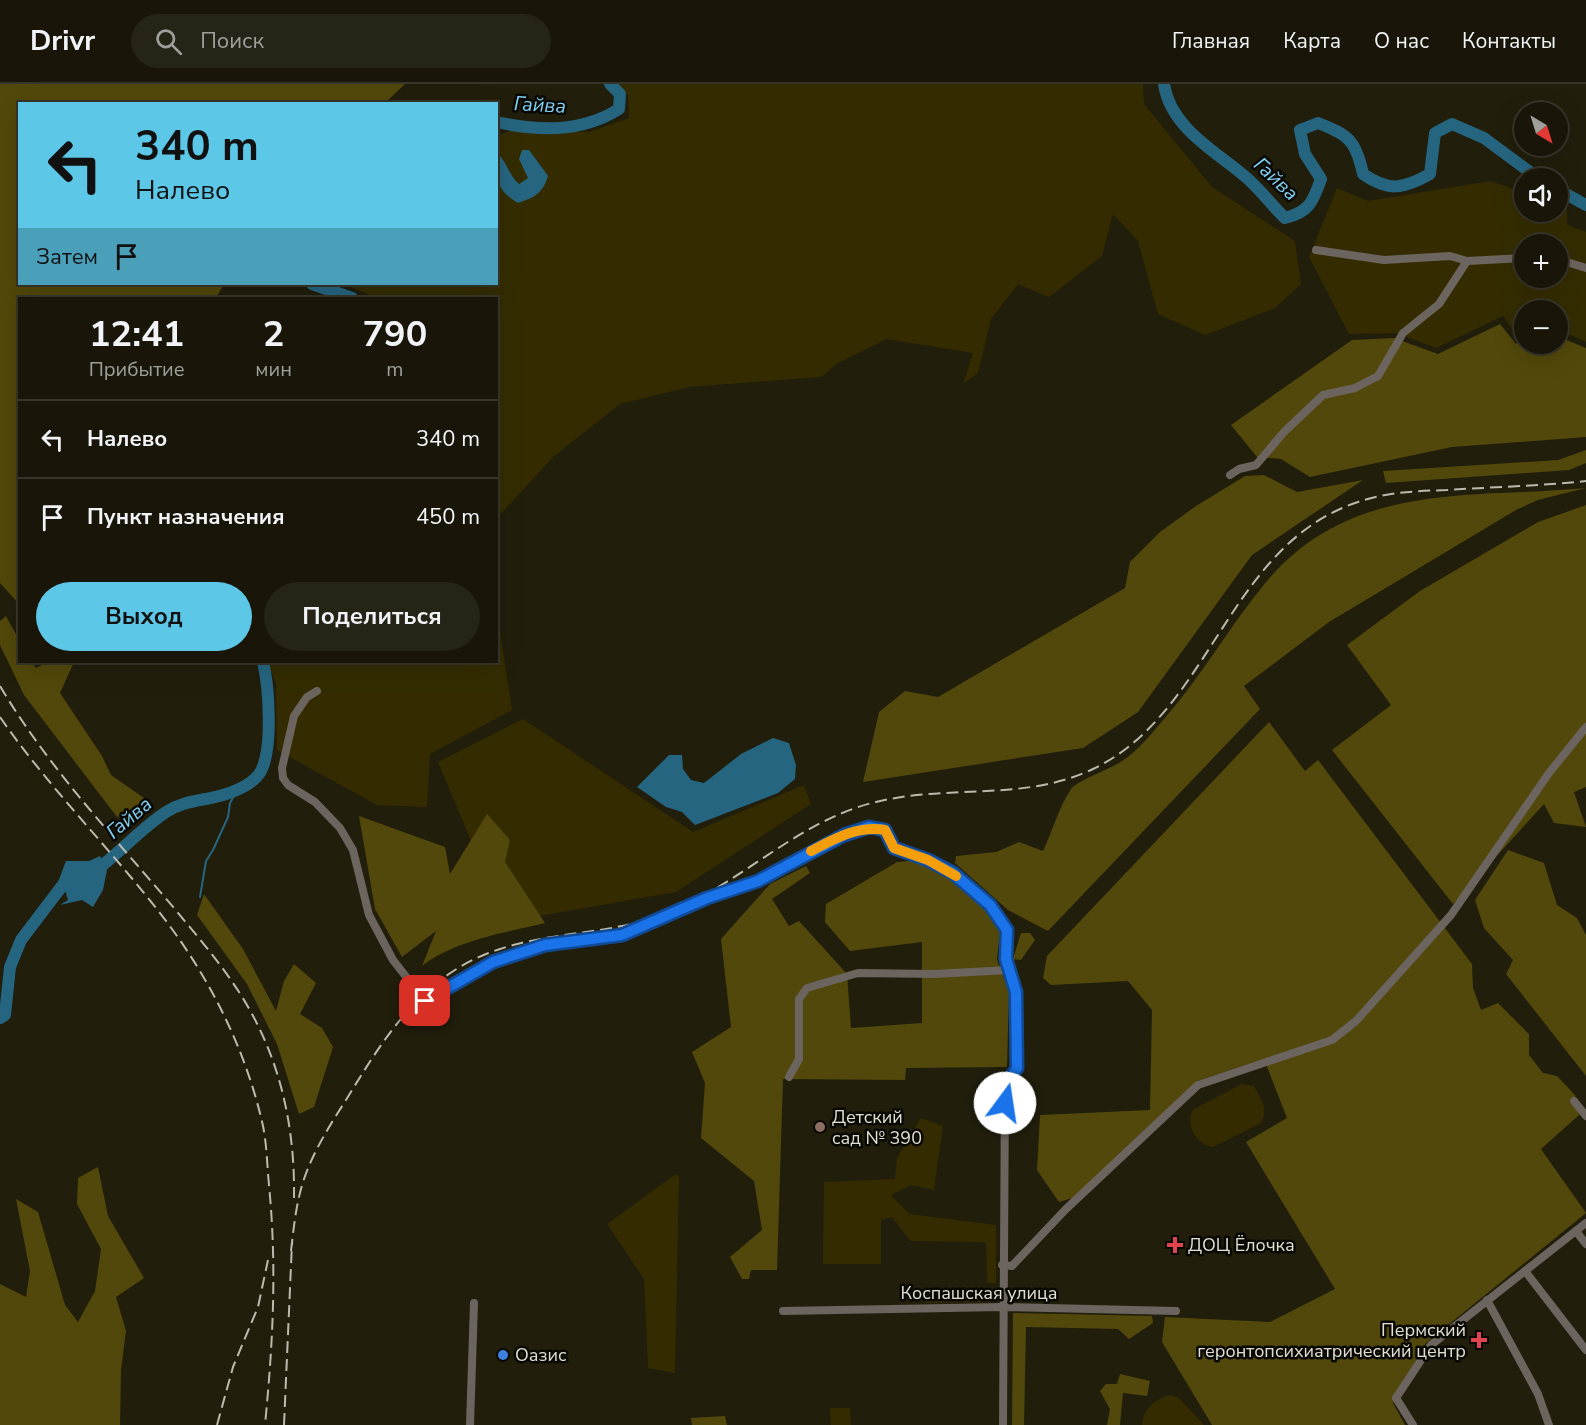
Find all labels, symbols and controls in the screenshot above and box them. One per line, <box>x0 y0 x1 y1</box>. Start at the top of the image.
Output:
search box <box>131 14 551 68</box>
text: Drivr <box>30 22 95 60</box>
icon: search <box>152 25 185 58</box>
text: Поиск <box>200 26 264 56</box>
text: Главная <box>1172 27 1250 55</box>
text: Карта <box>1283 27 1341 55</box>
text: О нас <box>1374 27 1429 55</box>
text: Контакты <box>1462 27 1556 55</box>
water label: Гайва <box>513 90 567 120</box>
north arrow <box>1514 102 1568 156</box>
map controls <box>1514 102 1568 354</box>
text: 340 m <box>135 118 259 175</box>
icon: left <box>36 126 114 204</box>
water label: Гайва <box>1248 151 1304 207</box>
button: sound <box>1514 168 1568 222</box>
text: Налево <box>135 172 230 209</box>
button: + <box>1514 234 1568 288</box>
icon: arrive <box>110 240 143 273</box>
text: Затем <box>36 242 98 272</box>
button: − <box>1514 300 1568 354</box>
text: 12:41 <box>89 310 184 359</box>
text: 2 <box>263 310 284 359</box>
text: 790 <box>363 310 427 359</box>
text: Прибытие <box>89 356 185 383</box>
text: мин <box>255 356 292 383</box>
text: m <box>386 356 403 383</box>
icon: left <box>36 423 69 456</box>
text: Налево <box>87 424 167 454</box>
text: 340 m <box>416 424 480 454</box>
icon: arrive <box>36 501 69 534</box>
text: Пункт назначения <box>87 502 285 532</box>
text: 450 m <box>416 502 480 532</box>
button: Выход <box>36 582 252 651</box>
button: Поделиться <box>264 582 480 651</box>
water label: Гайва <box>100 791 158 845</box>
pin <box>399 975 450 1026</box>
icon: arrive <box>408 984 441 1017</box>
position arrow <box>973 1071 1037 1135</box>
place label: Детский сад № 390 <box>832 1105 922 1150</box>
marker: Детский сад № 390 <box>813 1120 827 1134</box>
place label: ДОЦ Ёлочка <box>1188 1233 1295 1257</box>
marker: ДОЦ Ёлочка <box>1166 1236 1184 1254</box>
street label: Коспашская улица <box>901 1281 1057 1305</box>
place label: Пермский геронтопсихиатрический центр <box>1197 1318 1466 1363</box>
marker: Пермский геронтопсихиатрический центр <box>1470 1331 1488 1349</box>
place label: Оазис <box>515 1343 567 1367</box>
marker: Оазис <box>496 1348 510 1362</box>

